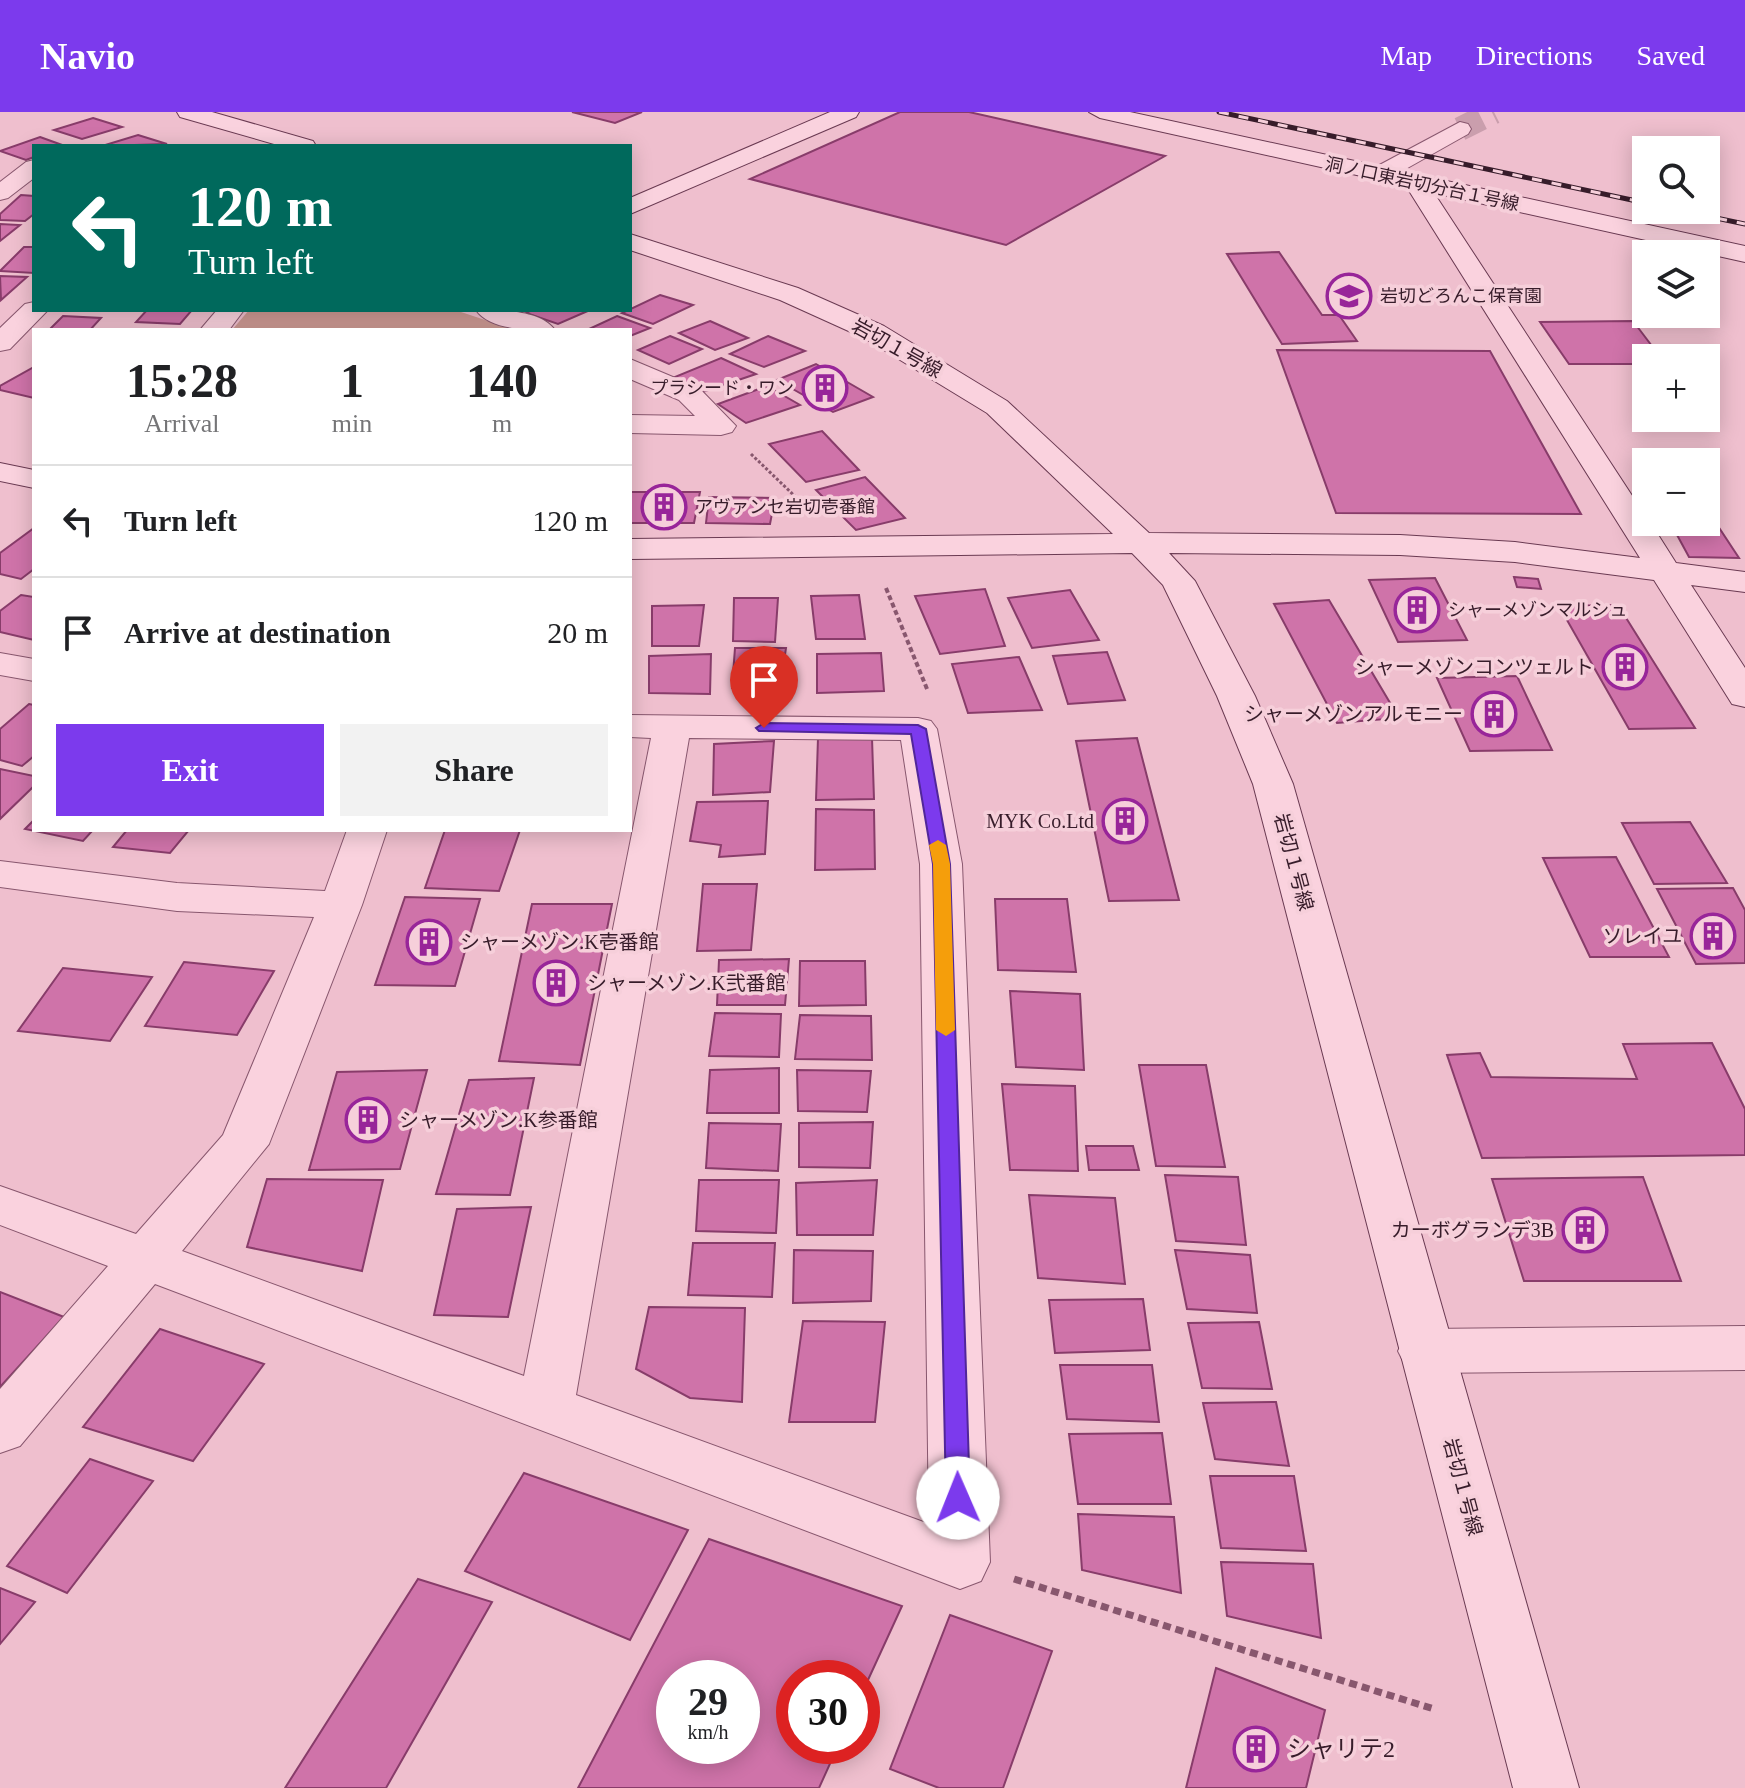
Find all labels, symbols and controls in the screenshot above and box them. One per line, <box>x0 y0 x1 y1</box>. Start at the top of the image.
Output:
text: Navio <box>40 35 135 77</box>
text: Map <box>1381 40 1432 71</box>
text: Directions <box>1476 40 1593 71</box>
text: Saved <box>1637 40 1705 71</box>
map controls <box>1632 136 1720 536</box>
button: search <box>1632 136 1720 224</box>
street label: 洞ノ口東岩切分台１号線 <box>1323 154 1521 214</box>
icon: left <box>56 176 160 280</box>
text: 120 m <box>188 176 333 238</box>
button: layers <box>1632 240 1720 328</box>
text: Turn left <box>188 242 314 282</box>
school or university icon: 岩切どろんこ保育園 <box>1325 272 1373 320</box>
place label: 岩切どろんこ保育園 <box>1380 286 1542 306</box>
street label: 岩切１号線 <box>848 314 946 382</box>
button: + <box>1632 344 1720 432</box>
text: 15:28 <box>126 354 238 407</box>
text: 1 <box>340 354 364 407</box>
text: 140 <box>466 354 538 407</box>
building icon: プラシード・ワン <box>801 364 849 412</box>
place label: プラシード・ワン <box>650 378 794 398</box>
text: Arrival <box>144 409 219 438</box>
text: min <box>332 409 372 438</box>
text: m <box>492 409 512 438</box>
button: − <box>1632 448 1720 536</box>
building icon: アヴァンセ岩切壱番館 <box>640 483 688 531</box>
place label: アヴァンセ岩切壱番館 <box>695 497 875 517</box>
icon: left <box>56 499 100 543</box>
text: Turn left <box>124 504 237 537</box>
text: 120 m <box>532 504 608 537</box>
building icon: シャーメゾンマルシュ <box>1393 586 1441 634</box>
place label: シャーメゾンマルシュ <box>1448 600 1627 620</box>
icon: arrive <box>56 611 100 655</box>
text: Arrive at destination <box>124 616 391 649</box>
text: 20 m <box>547 616 608 649</box>
building icon: シャーメゾンコンツェルト <box>1601 643 1649 691</box>
pin <box>730 646 798 728</box>
place label: シャーメゾンコンツェルト <box>1355 656 1594 678</box>
icon: arrive <box>742 658 786 702</box>
building icon: シャーメゾンアルモニー <box>1470 690 1518 738</box>
place label: シャーメゾンアルモニー <box>1244 703 1463 725</box>
button: Exit <box>56 724 324 816</box>
button: Share <box>340 724 608 816</box>
building icon: MYK Co.Ltd <box>1101 797 1149 845</box>
place label: MYK Co.Ltd <box>986 810 1094 832</box>
street label: 岩切１号線 <box>1270 811 1318 913</box>
building icon: ソレイユ <box>1689 912 1737 960</box>
building icon: シャーメゾン.K壱番館 <box>405 918 453 966</box>
place label: ソレイユ <box>1602 925 1682 947</box>
place label: シャーメゾン.K壱番館 <box>460 931 659 953</box>
building icon: シャーメゾン.K弐番館 <box>532 959 580 1007</box>
place label: シャーメゾン.K弐番館 <box>587 972 786 994</box>
building icon: シャーメゾン.K参番館 <box>344 1096 392 1144</box>
place label: シャーメゾン.K参番館 <box>399 1109 598 1131</box>
building icon: カーボグランデ3B <box>1561 1206 1609 1254</box>
place label: カーボグランデ3B <box>1391 1219 1554 1241</box>
street label: 岩切１号線 <box>1439 1436 1487 1538</box>
position arrow <box>916 1456 1000 1540</box>
speed limit sign: 30 <box>776 1660 880 1764</box>
text: 29 <box>688 1679 728 1724</box>
text: km/h <box>687 1721 729 1743</box>
building icon: シャリテ2 <box>1232 1725 1280 1773</box>
place label: シャリテ2 <box>1287 1736 1395 1762</box>

